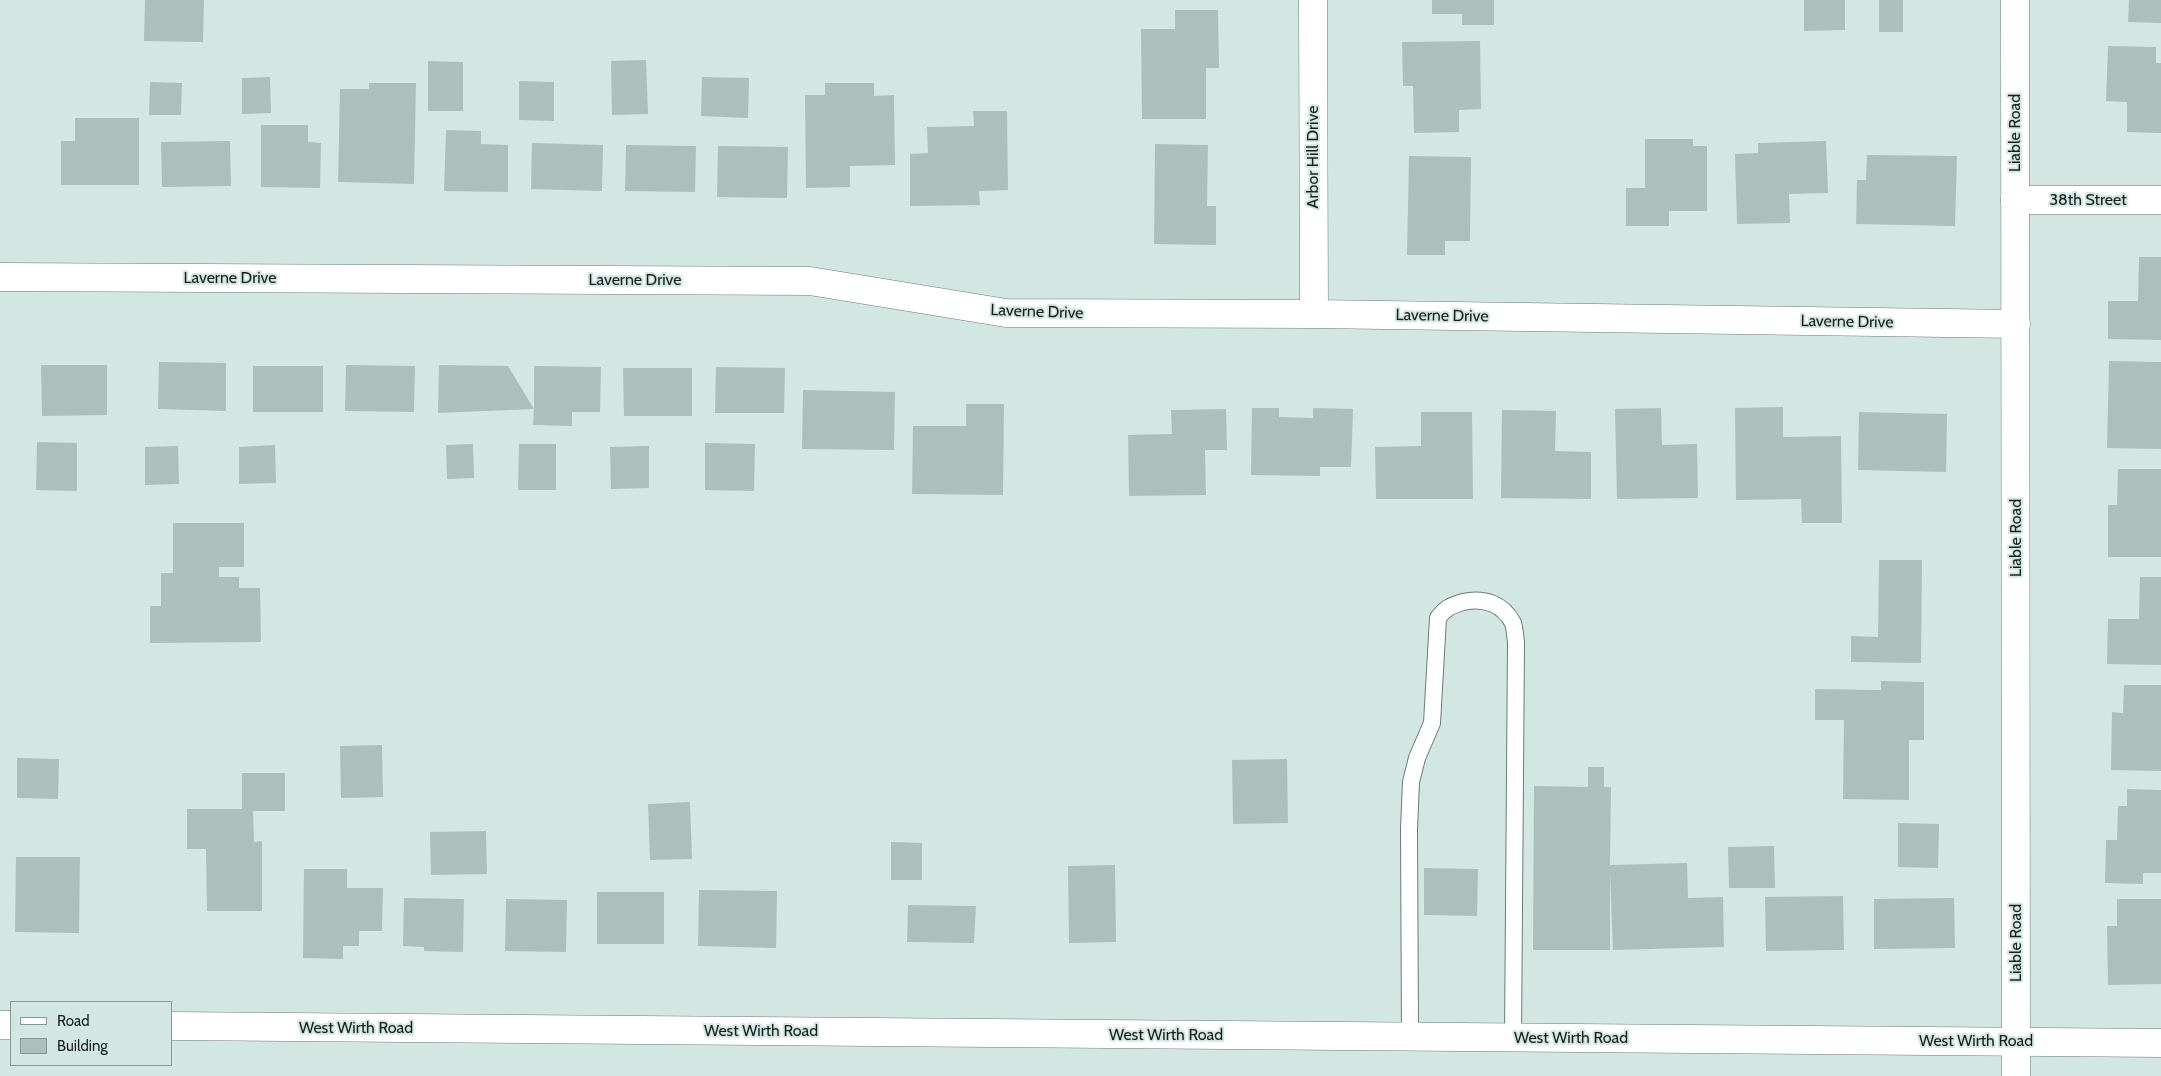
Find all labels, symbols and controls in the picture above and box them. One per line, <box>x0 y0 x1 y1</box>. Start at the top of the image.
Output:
street label: Liable Road <box>2005 94 2025 172</box>
street label: Arbor Hill Drive <box>1303 106 1323 208</box>
street label: 38th Street <box>2049 190 2127 210</box>
street label: Laverne Drive <box>183 268 277 288</box>
street label: Laverne Drive <box>588 270 682 290</box>
street label: Laverne Drive <box>990 301 1084 323</box>
street label: Laverne Drive <box>1395 306 1489 326</box>
street label: Laverne Drive <box>1800 312 1894 332</box>
street label: Liable Road <box>2006 499 2026 577</box>
street label: Liable Road <box>2006 904 2026 982</box>
legend <box>10 1001 172 1066</box>
text: Road <box>57 1012 90 1030</box>
street label: West Wirth Road <box>299 1018 413 1038</box>
street label: West Wirth Road <box>704 1021 818 1041</box>
street label: West Wirth Road <box>1109 1025 1223 1045</box>
street label: West Wirth Road <box>1514 1028 1628 1048</box>
street label: West Wirth Road <box>1919 1031 2033 1051</box>
text: Building <box>57 1037 108 1055</box>

